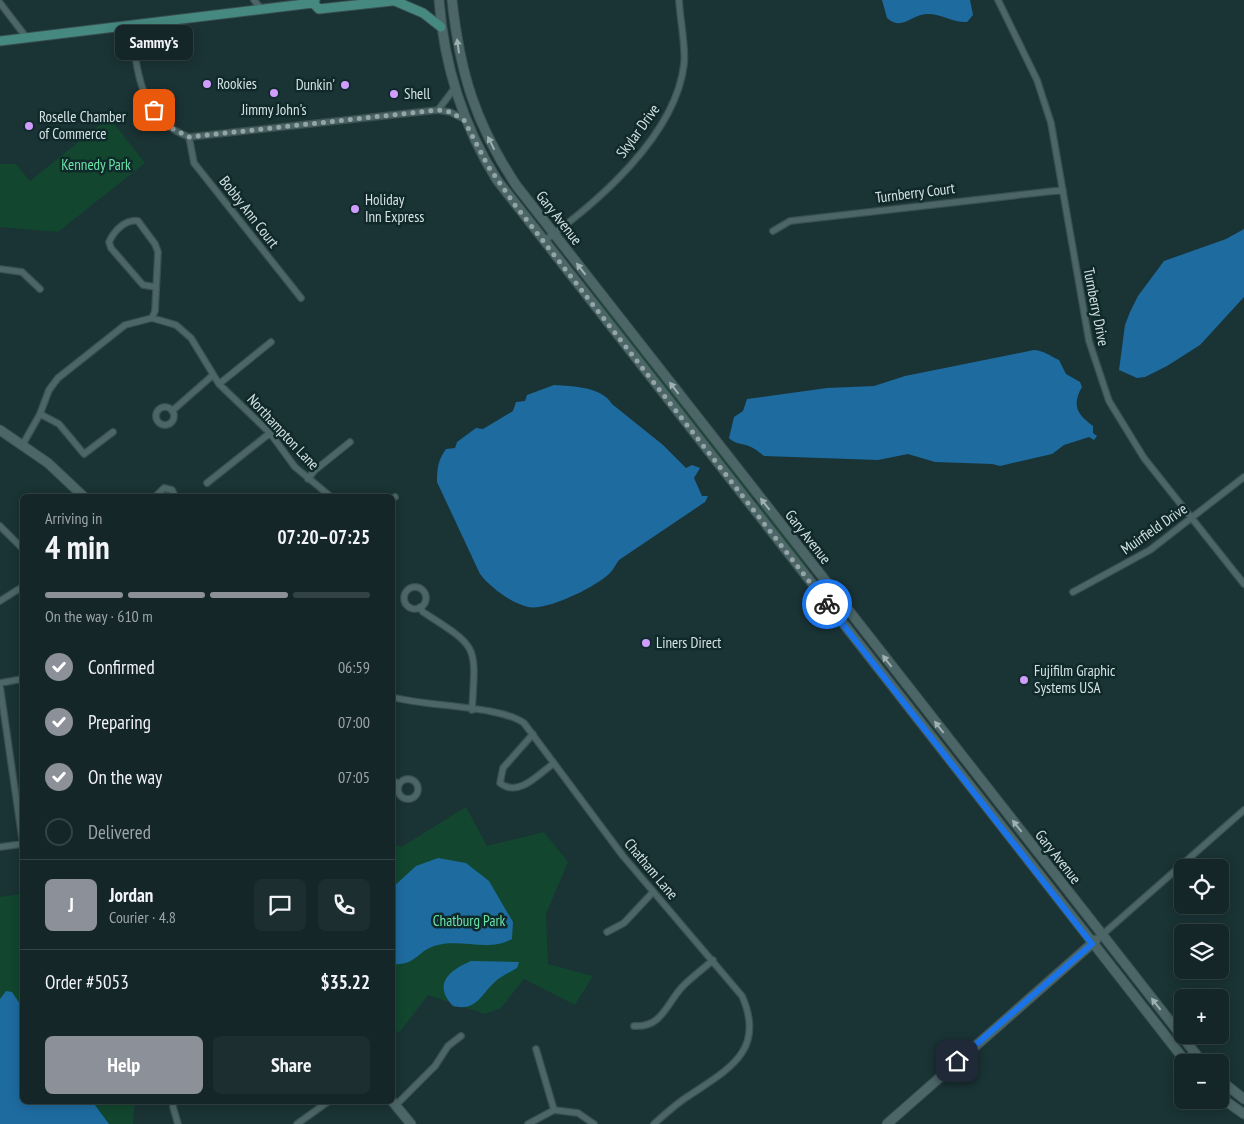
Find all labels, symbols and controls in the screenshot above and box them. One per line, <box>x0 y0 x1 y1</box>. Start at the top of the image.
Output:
callout: Sammy’s <box>115 25 193 60</box>
text: Sammy’s <box>130 32 178 52</box>
one-way arrow <box>453 38 461 54</box>
place label: Rookies <box>217 74 257 93</box>
place label: Dunkin' <box>296 75 335 94</box>
marker: Rookies <box>201 78 213 90</box>
marker: Dunkin' <box>339 79 351 91</box>
place label: Shell <box>404 84 431 103</box>
marker: Jimmy John's <box>268 87 280 99</box>
marker: Shell <box>388 88 400 100</box>
pin <box>133 89 175 131</box>
icon: bag <box>140 96 168 124</box>
place label: Jimmy John's <box>240 100 307 119</box>
street label: Skylar Drive <box>612 100 663 161</box>
place label: Roselle Chamber of Commerce <box>39 107 127 143</box>
marker: Roselle Chamber of Commerce <box>23 120 35 132</box>
one-way arrow <box>487 136 495 150</box>
park label: Kennedy Park <box>61 155 131 174</box>
street label: Bobby Ann Court <box>215 172 283 251</box>
street label: Turnberry Court <box>874 178 956 207</box>
street label: Gary Avenue <box>532 187 586 249</box>
place label: Holiday Inn Express <box>365 190 424 226</box>
marker: Holiday Inn Express <box>349 203 361 215</box>
one-way arrow <box>576 263 587 276</box>
street label: Turnberry Drive <box>1080 266 1113 348</box>
one-way arrow <box>669 382 680 395</box>
street label: Northampton Lane <box>243 390 323 474</box>
one-way arrow <box>759 497 770 510</box>
street label: Muirfield Drive <box>1117 499 1191 558</box>
street label: Gary Avenue <box>781 506 835 568</box>
text: Arriving in <box>45 508 102 528</box>
text: 07:20–07:25 <box>277 525 370 549</box>
text: 4 min <box>45 526 110 568</box>
courier <box>802 579 852 629</box>
icon: bike <box>813 590 841 618</box>
text: On the way · 610 m <box>45 606 153 626</box>
place label: Liners Direct <box>656 633 721 652</box>
marker: Liners Direct <box>640 637 652 649</box>
icon: check <box>45 653 73 681</box>
text: Confirmed <box>88 655 155 679</box>
one-way arrow <box>882 655 893 668</box>
text: 06:59 <box>338 657 370 677</box>
place label: Fujifilm Graphic Systems USA <box>1034 661 1116 697</box>
marker: Fujifilm Graphic Systems USA <box>1018 674 1030 686</box>
icon: check <box>45 708 73 736</box>
text: Preparing <box>88 710 151 734</box>
text: 07:00 <box>338 712 370 732</box>
one-way arrow <box>934 721 945 734</box>
icon: check <box>45 763 73 791</box>
text: On the way <box>88 765 162 789</box>
text: 07:05 <box>338 767 370 787</box>
text: Delivered <box>88 820 151 844</box>
one-way arrow <box>1011 820 1022 833</box>
street label: Gary Avenue <box>1031 826 1085 888</box>
street label: Chatham Lane <box>620 834 682 903</box>
map controls <box>1174 859 1229 1109</box>
button: locate <box>1174 859 1229 914</box>
button: chat <box>254 879 306 931</box>
button: phone <box>318 879 370 931</box>
text: Jordan <box>109 883 153 907</box>
text: J <box>68 893 74 917</box>
text: Courier · 4.8 <box>109 907 176 927</box>
park label: Chatburg Park <box>433 911 506 930</box>
button: layers <box>1174 924 1229 979</box>
text: Order #5053 <box>45 970 129 994</box>
text: $35.22 <box>321 970 370 994</box>
button: + <box>1174 989 1229 1044</box>
one-way arrow <box>1150 998 1161 1011</box>
button: Help <box>45 1036 203 1094</box>
button: Share <box>213 1036 370 1094</box>
pin <box>936 1040 978 1082</box>
icon: home <box>943 1047 971 1075</box>
button: − <box>1174 1054 1229 1109</box>

